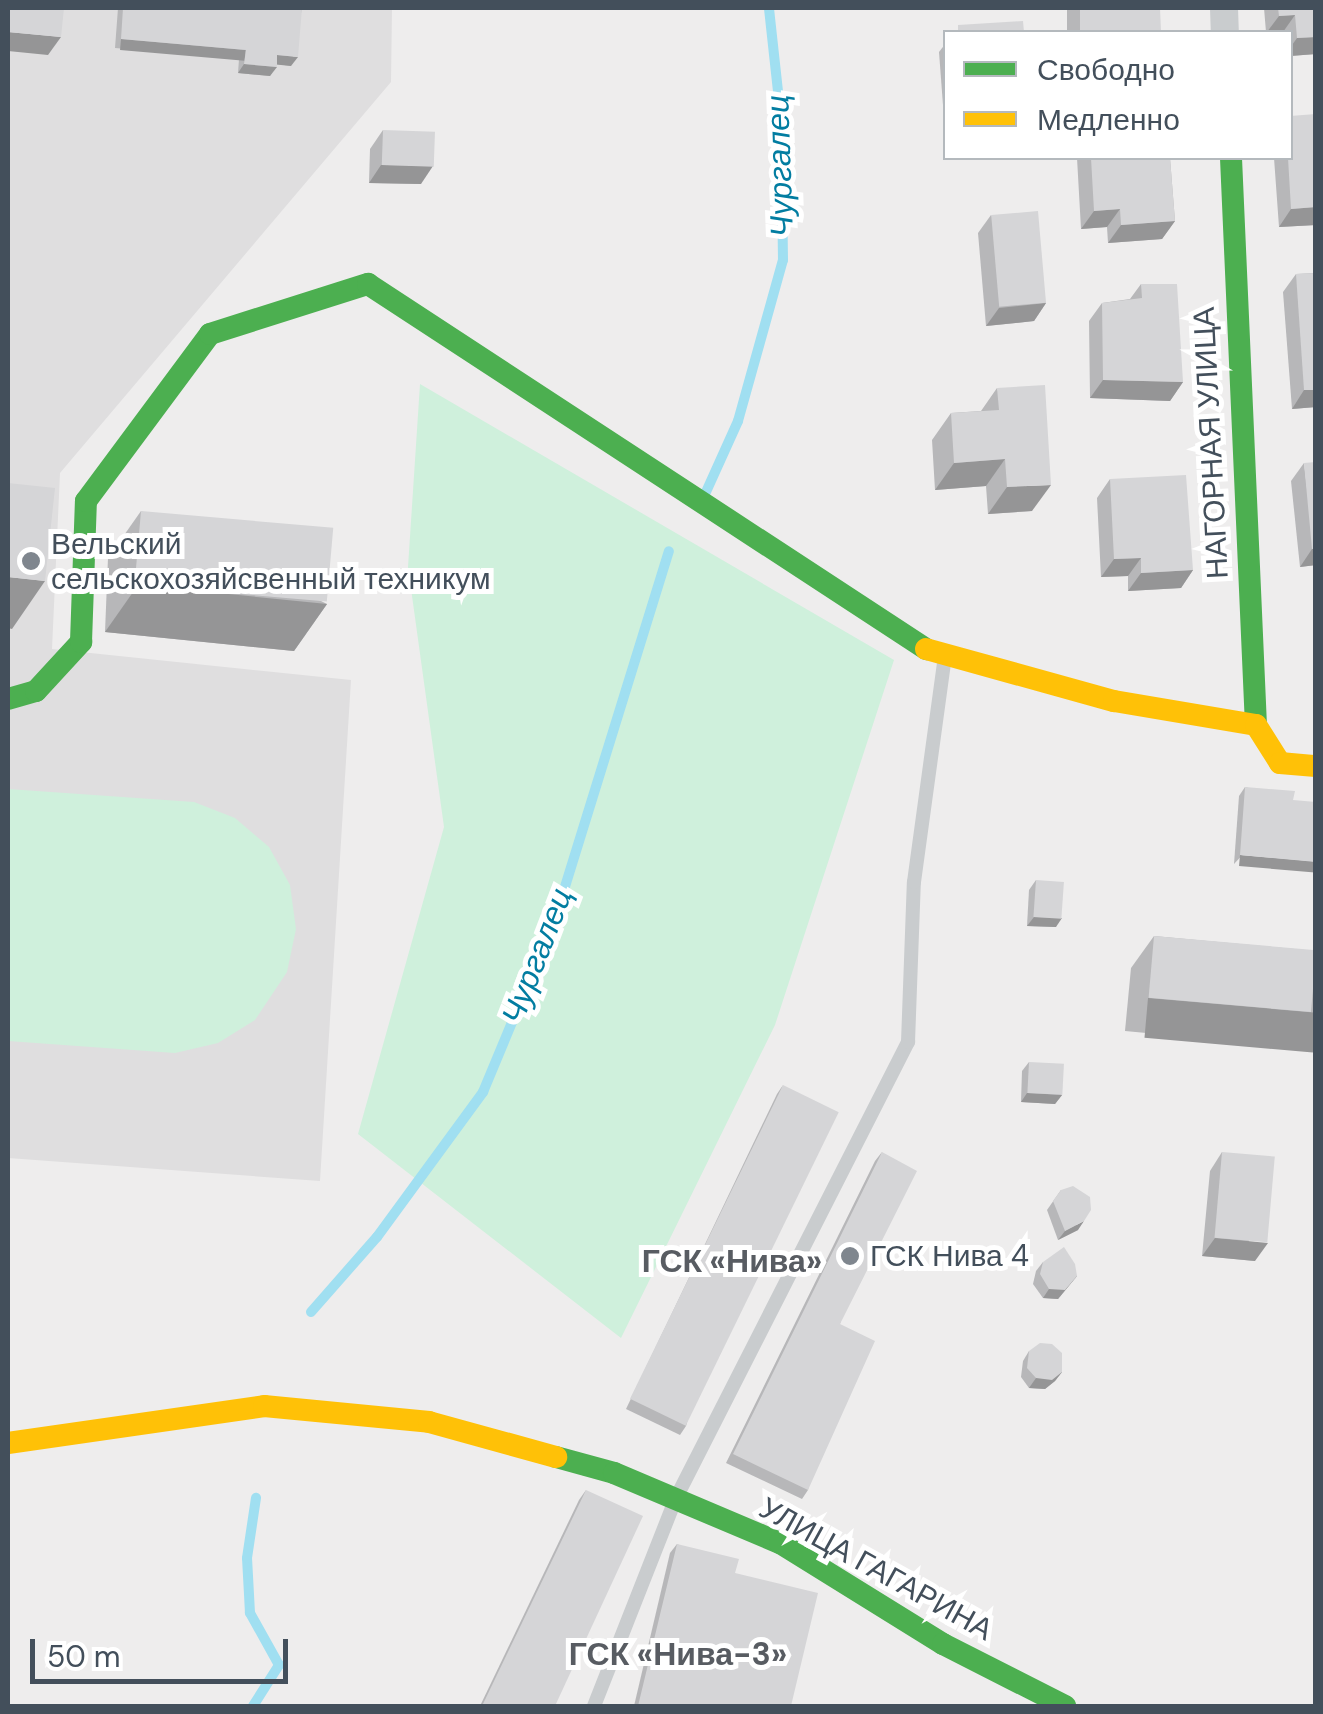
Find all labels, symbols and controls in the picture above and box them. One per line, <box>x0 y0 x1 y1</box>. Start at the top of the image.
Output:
legend <box>943 30 1293 160</box>
text: Свободно <box>1037 50 1175 89</box>
water label: Чургалец <box>758 94 802 238</box>
text: Медленно <box>1037 100 1180 139</box>
street label: НАГОРНАЯ УЛИЦА <box>1186 306 1236 580</box>
place label: Вельский сельскохозяйсвенный техникум <box>51 526 491 596</box>
marker: Вельский сельскохозяйсвенный техникум <box>20 550 42 572</box>
water label: Чургалец <box>494 883 580 1029</box>
place label: ГСК Нива 4 <box>870 1238 1029 1274</box>
district label: ГСК «Нива» <box>642 1242 822 1280</box>
marker: ГСК Нива 4 <box>839 1245 861 1267</box>
street label: УЛИЦА ГАГАРИНА <box>753 1490 999 1648</box>
scale bar <box>35 1619 292 1681</box>
district label: ГСК «Нива-3» <box>569 1635 787 1673</box>
text: 50 m <box>47 1637 121 1676</box>

